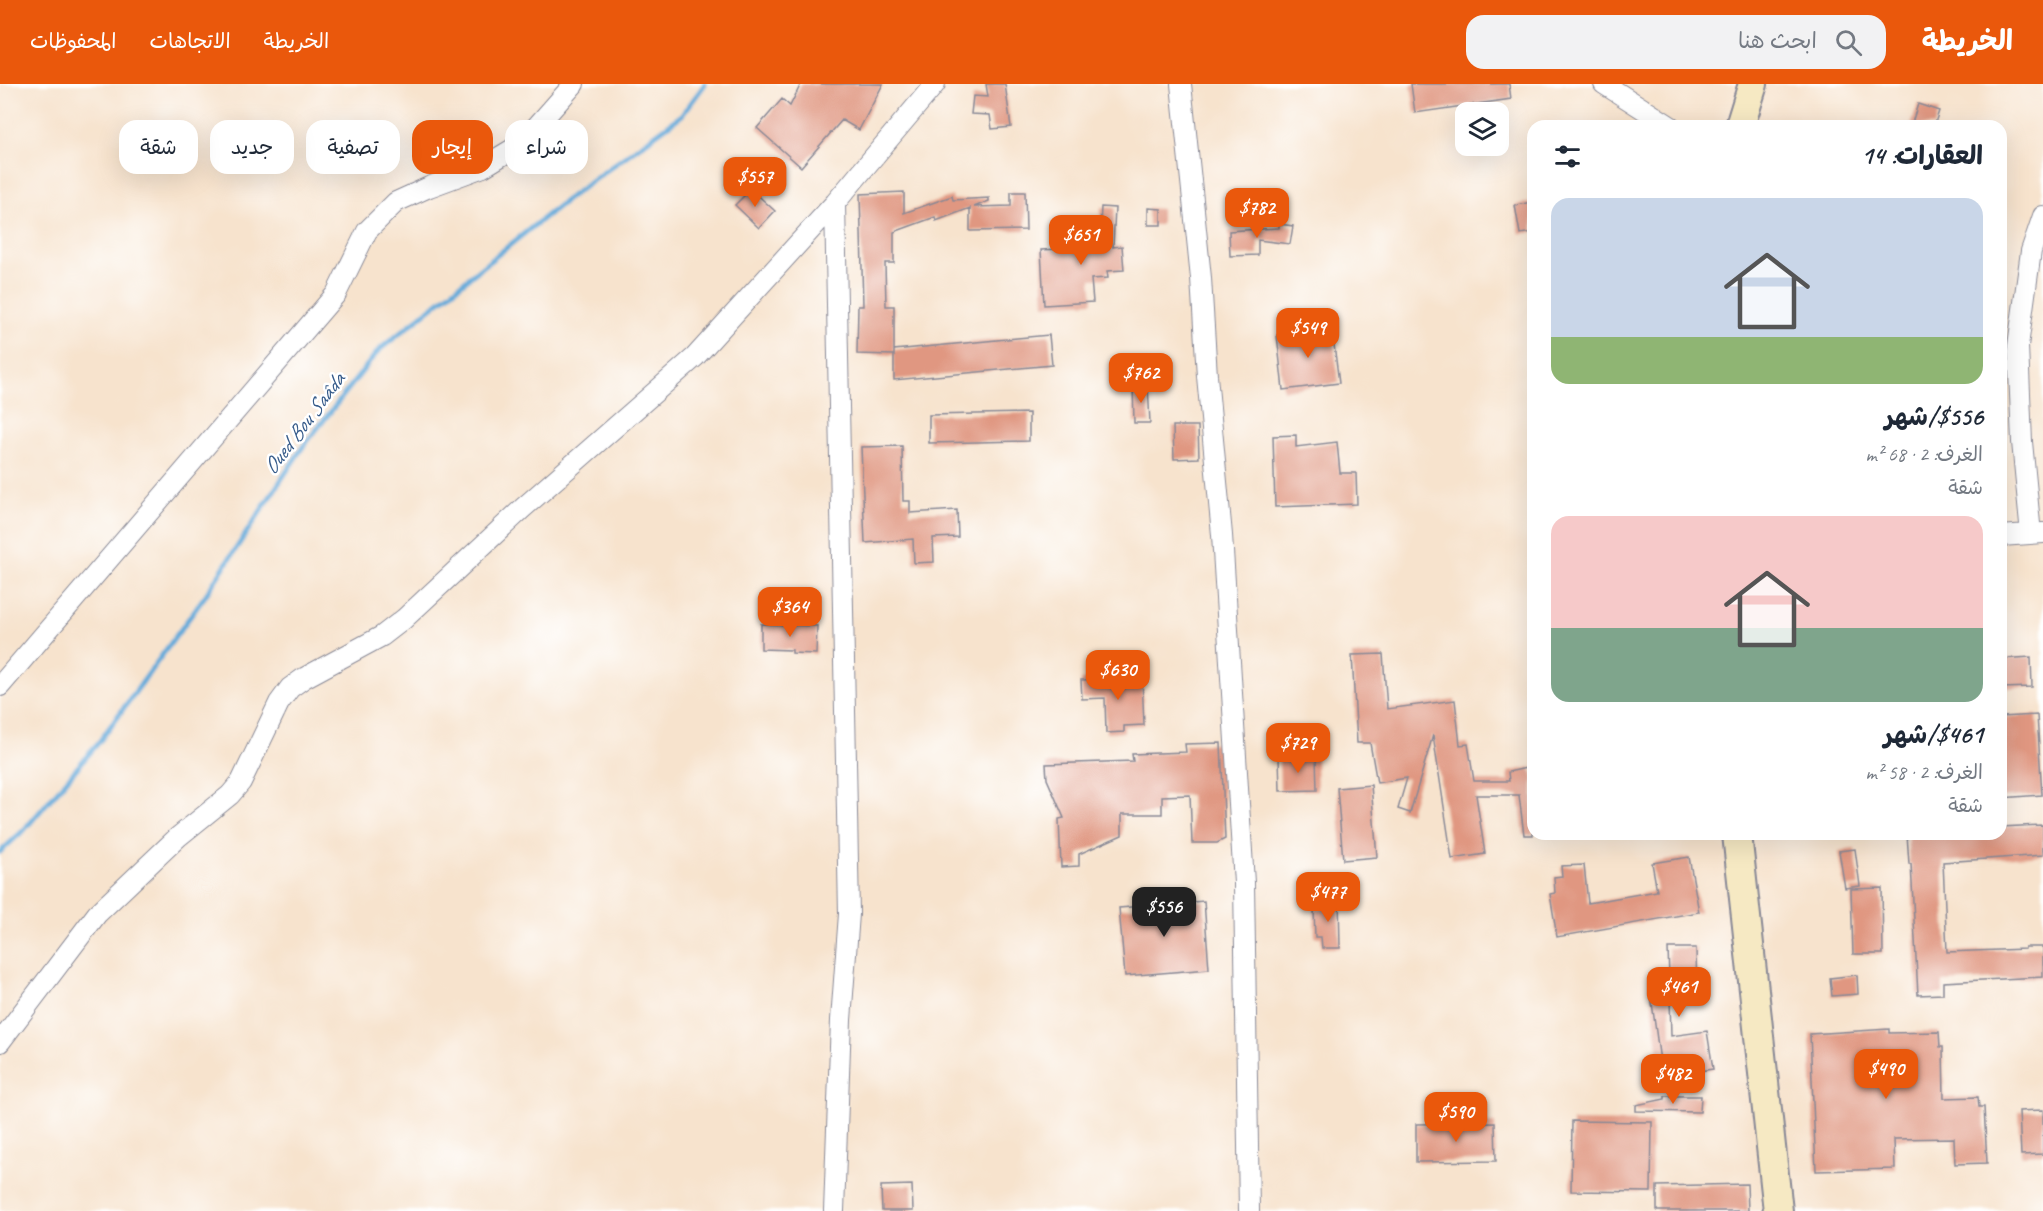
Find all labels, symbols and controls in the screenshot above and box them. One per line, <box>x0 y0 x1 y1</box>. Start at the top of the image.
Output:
search box <box>1466 15 1886 69</box>
text: الخريطة <box>1922 23 2013 58</box>
icon: search <box>1832 26 1865 59</box>
text: ابحث هنا <box>1738 27 1817 55</box>
text: المحفوظات <box>30 28 116 54</box>
text: الاتجاهات <box>149 28 231 54</box>
text: الخريطة <box>264 28 329 54</box>
map controls <box>1455 102 1509 156</box>
button: layers <box>1455 102 1509 156</box>
chip: شقة <box>119 120 198 174</box>
chip: جديد <box>210 120 294 174</box>
chip: تصفية <box>306 120 400 174</box>
chip: إيجار <box>412 120 493 174</box>
chip: شراء <box>505 120 588 174</box>
text: العقارات: 14 <box>1861 139 1983 172</box>
icon: filters <box>1551 140 1584 173</box>
pin: $557 <box>719 157 791 208</box>
text: $557 <box>737 164 773 189</box>
pin: $782 <box>1221 188 1293 239</box>
text: $782 <box>1239 195 1275 220</box>
pin: $651 <box>1045 215 1117 266</box>
text: $651 <box>1063 222 1099 247</box>
icon: home <box>1713 237 1821 345</box>
pin: $549 <box>1272 308 1344 359</box>
text: $549 <box>1290 315 1326 340</box>
pin: $762 <box>1105 353 1177 404</box>
text: $762 <box>1123 360 1159 385</box>
water label: Oued Bou Saâda <box>256 365 353 480</box>
text: $556/شهر <box>1885 400 1983 433</box>
text: الغرف: 2 · 68 m² <box>1865 442 1983 467</box>
text: شقة <box>1948 475 1983 500</box>
icon: home <box>1713 555 1821 663</box>
pin: $364 <box>754 587 826 638</box>
text: $364 <box>772 594 808 619</box>
pin: $630 <box>1082 650 1154 701</box>
text: $630 <box>1100 657 1136 682</box>
text: $461/شهر <box>1884 718 1983 751</box>
pin: $729 <box>1262 723 1334 774</box>
text: $729 <box>1280 730 1316 755</box>
text: الغرف: 2 · 58 m² <box>1865 760 1983 785</box>
text: شقة <box>1948 793 1983 818</box>
pin: $477 <box>1292 872 1364 923</box>
text: $477 <box>1310 879 1346 904</box>
pin: $556 <box>1128 887 1200 938</box>
text: $556 <box>1146 894 1182 919</box>
pin: $461 <box>1643 967 1715 1018</box>
text: $461 <box>1661 974 1697 999</box>
pin: $490 <box>1850 1049 1922 1100</box>
pin: $482 <box>1637 1054 1709 1105</box>
text: $490 <box>1868 1056 1904 1081</box>
text: $482 <box>1655 1061 1691 1086</box>
pin: $590 <box>1420 1092 1492 1143</box>
text: $590 <box>1438 1099 1474 1124</box>

